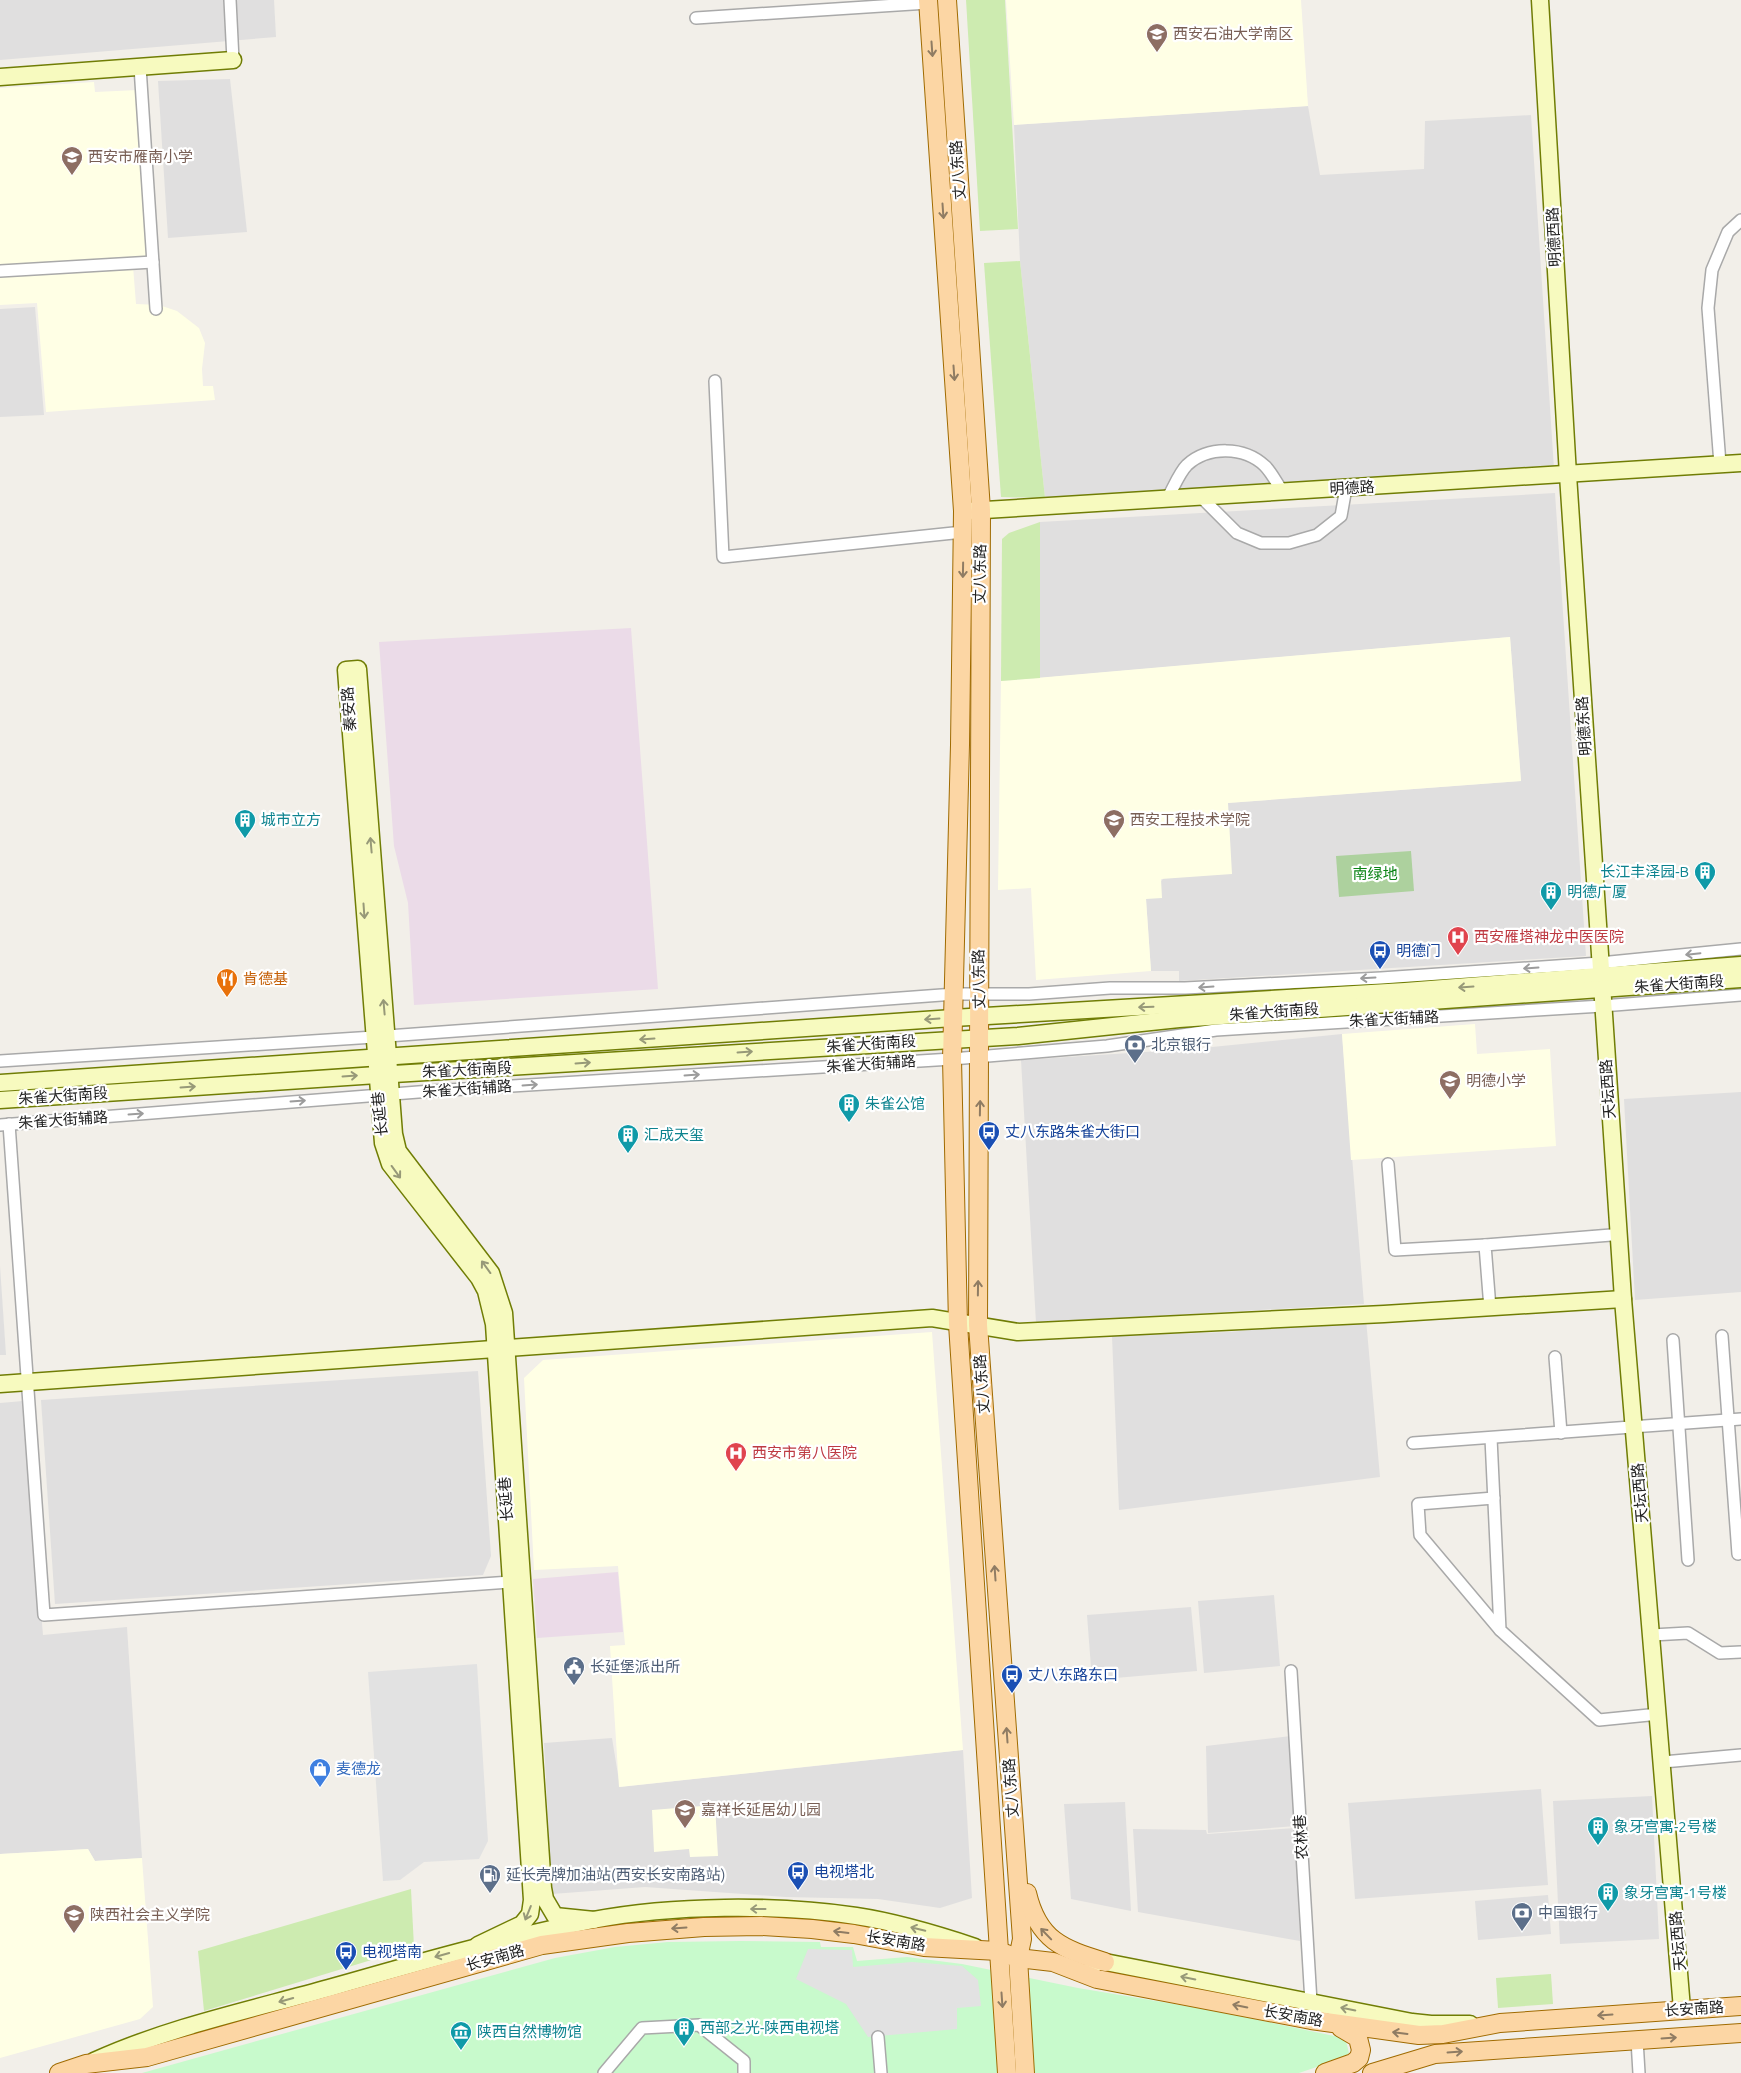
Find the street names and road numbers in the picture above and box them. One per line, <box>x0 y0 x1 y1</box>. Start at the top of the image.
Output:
street label: 丈八东路 <box>947 140 968 201</box>
street label: 明德西路 <box>1543 207 1564 267</box>
street label: 明德路 <box>1329 478 1375 497</box>
street label: 丈八东路 <box>970 544 989 604</box>
street label: 秦安路 <box>338 686 359 732</box>
street label: 明德东路 <box>1573 696 1594 757</box>
street label: 丈八东路 <box>969 949 988 1009</box>
street label: 朱雀大街南段 <box>1633 972 1724 995</box>
street label: 朱雀大街南段 <box>1228 1000 1319 1023</box>
street label: 朱雀大街辅路 <box>1349 1008 1439 1029</box>
street label: 朱雀大街南段 <box>825 1032 916 1055</box>
street label: 朱雀大街辅路 <box>825 1052 916 1075</box>
street label: 朱雀大街南段 <box>422 1059 512 1080</box>
street label: 天坛西路 <box>1597 1059 1618 1120</box>
street label: 朱雀大街辅路 <box>421 1077 512 1100</box>
street label: 朱雀大街南段 <box>17 1084 108 1107</box>
street label: 长延巷 <box>369 1091 390 1137</box>
street label: 朱雀大街辅路 <box>17 1108 108 1131</box>
street label: 丈八东路 <box>971 1354 992 1415</box>
street label: 天坛西路 <box>1628 1462 1651 1524</box>
street label: 长延巷 <box>495 1476 516 1522</box>
street label: 丈八东路 <box>1000 1758 1021 1819</box>
street label: 农林巷 <box>1291 1814 1310 1860</box>
street label: 天坛西路 <box>1666 1910 1689 1972</box>
street label: 长安南路 <box>865 1927 927 1954</box>
street label: 长安南路 <box>464 1941 526 1974</box>
street label: 长安南路 <box>1663 1998 1724 2019</box>
street label: 长安南路 <box>1262 2002 1324 2029</box>

